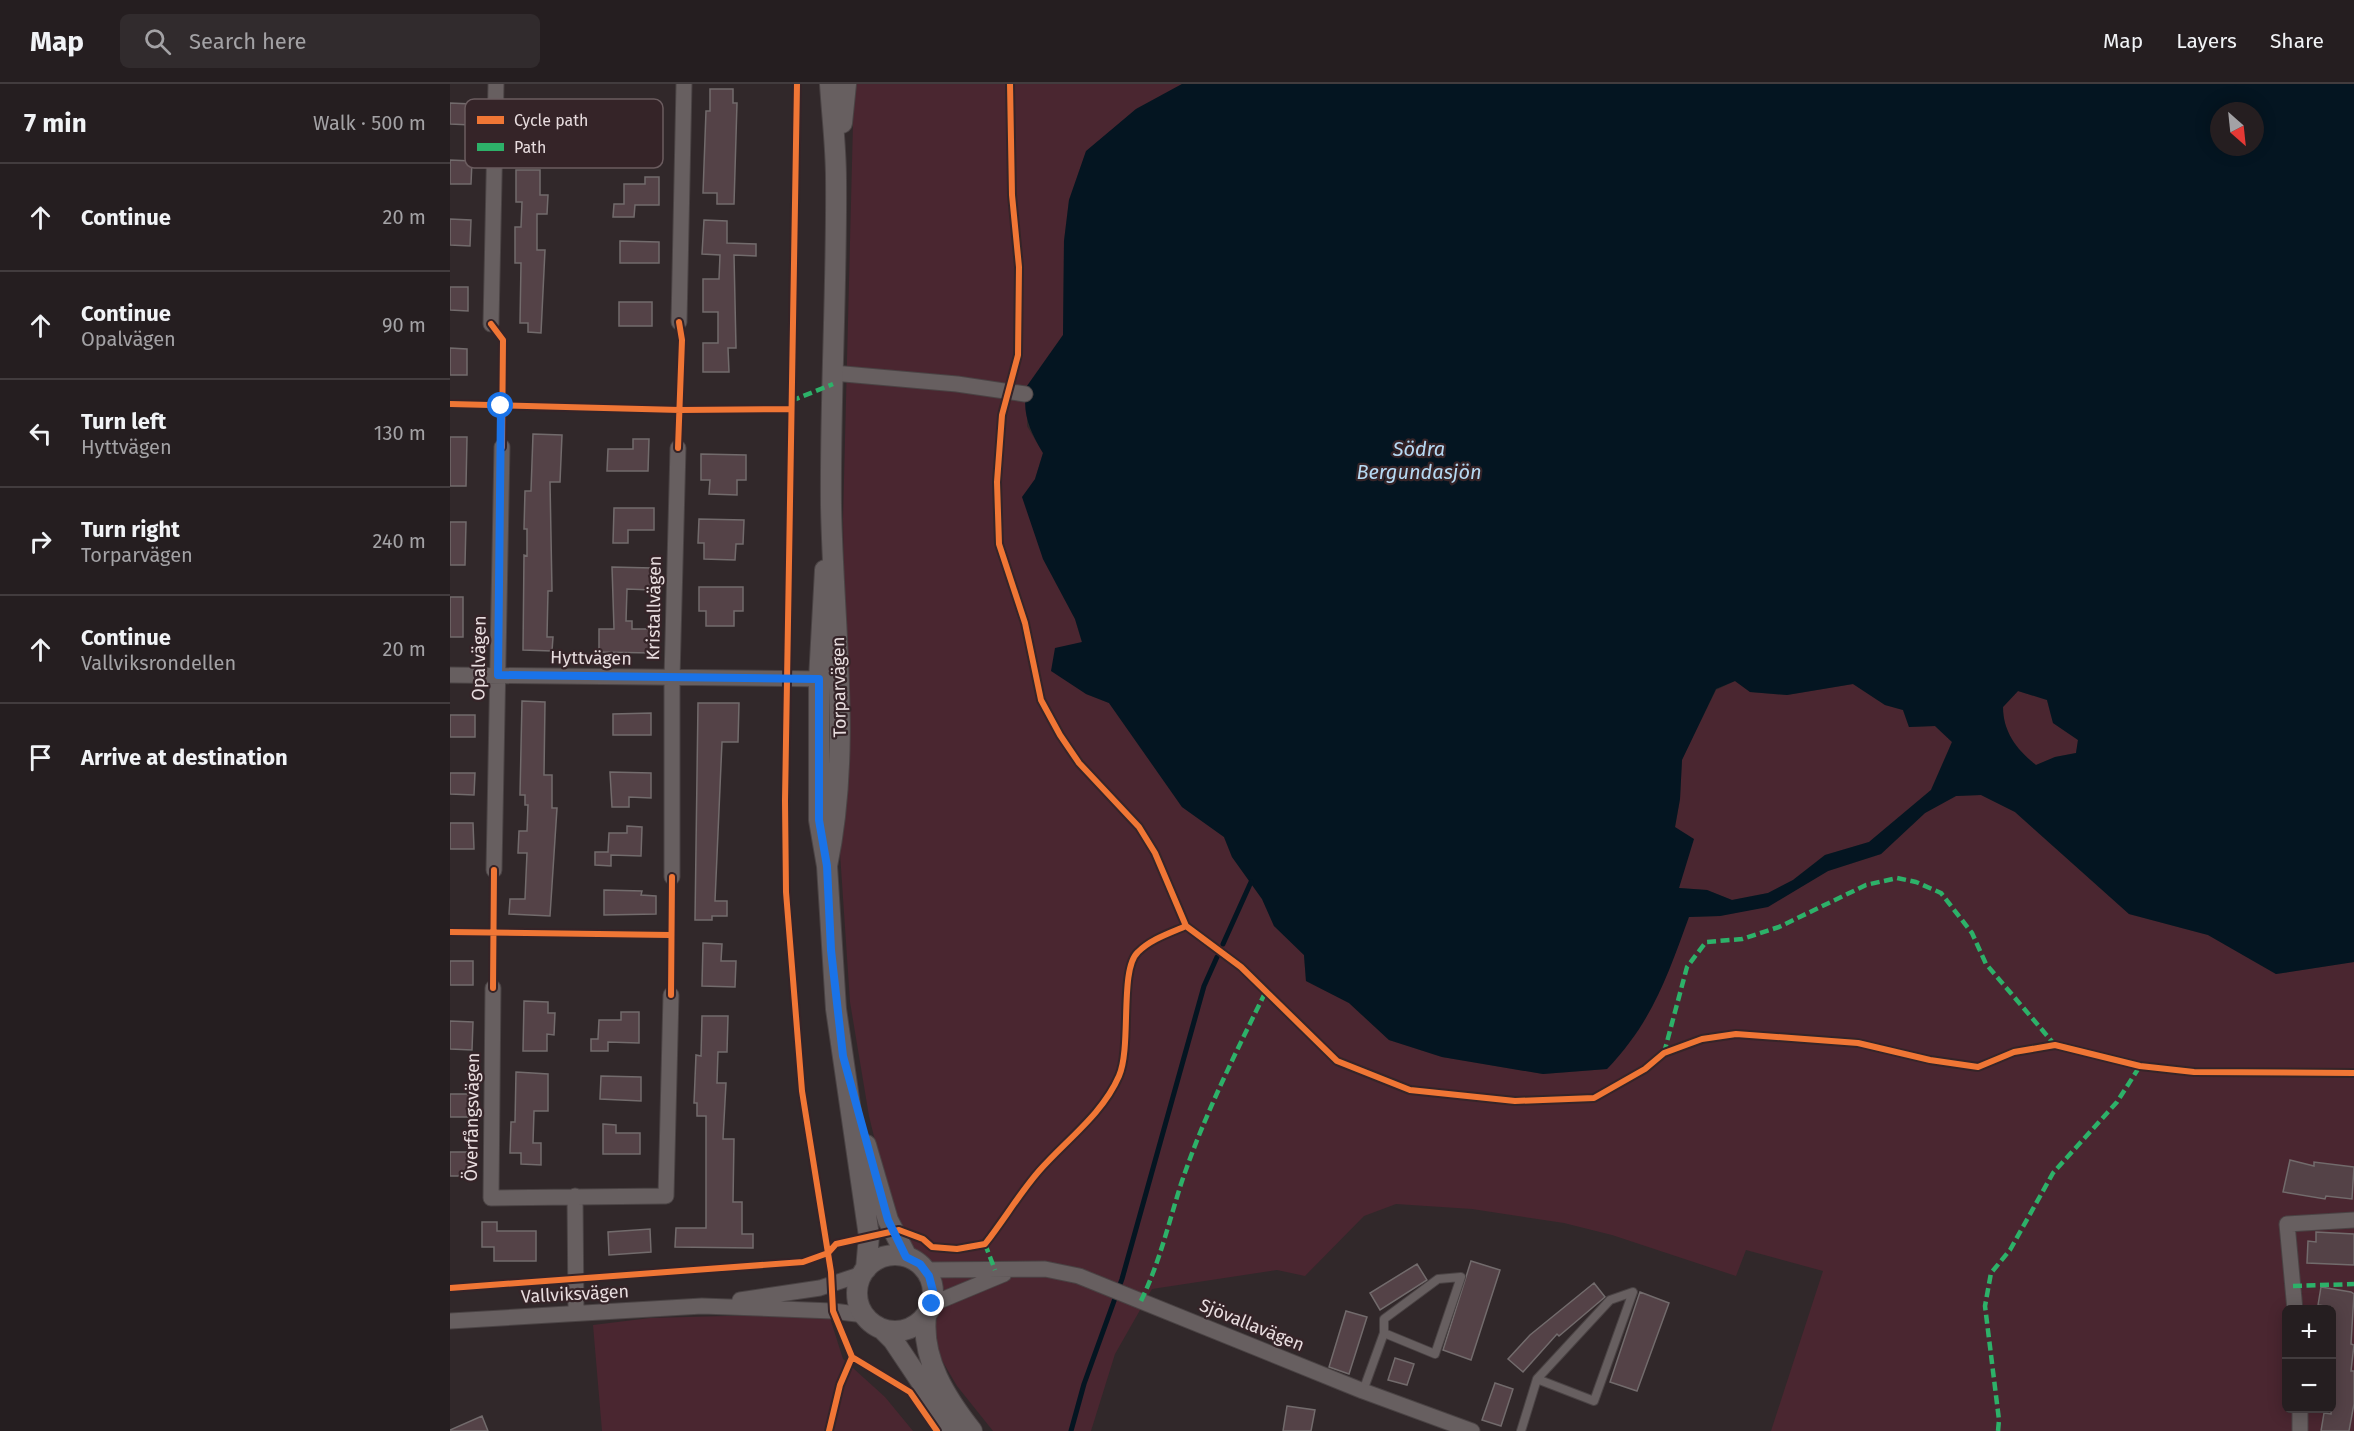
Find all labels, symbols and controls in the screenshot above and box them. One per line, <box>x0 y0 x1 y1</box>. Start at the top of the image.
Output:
search box <box>120 14 540 68</box>
text: Map <box>30 25 84 58</box>
icon: search <box>141 25 174 58</box>
text: Search here <box>189 28 307 55</box>
text: Map <box>2103 28 2143 54</box>
text: Layers <box>2176 28 2237 54</box>
text: Share <box>2270 28 2324 54</box>
legend <box>465 99 663 168</box>
north arrow <box>2210 102 2264 156</box>
text: 7 min <box>24 108 87 139</box>
text: Walk · 500 m <box>313 111 426 135</box>
text: Cycle path <box>514 111 588 130</box>
text: Path <box>514 138 546 157</box>
icon: ahead <box>24 201 57 234</box>
text: Continue <box>81 204 171 231</box>
text: 20 m <box>383 205 426 229</box>
text: Continue <box>81 300 171 327</box>
icon: ahead <box>24 309 57 342</box>
text: 90 m <box>382 313 426 337</box>
text: Opalvägen <box>81 327 176 351</box>
route start <box>487 392 513 418</box>
text: Turn left <box>81 408 166 435</box>
icon: left <box>24 417 57 450</box>
text: 130 m <box>374 421 426 445</box>
text: Hyttvägen <box>81 435 172 459</box>
water label: Södra Bergundasjön <box>1356 437 1482 484</box>
text: Turn right <box>81 516 180 543</box>
icon: right <box>24 525 57 558</box>
text: 240 m <box>372 529 426 553</box>
text: Torparvägen <box>81 543 193 567</box>
street label: Kristallvägen <box>642 555 666 661</box>
street label: Opalvägen <box>467 615 491 701</box>
text: Continue <box>81 624 171 651</box>
icon: ahead <box>24 633 57 666</box>
street label: Torparvägen <box>827 636 851 738</box>
text: 20 m <box>383 637 426 661</box>
street label: Hyttvägen <box>550 646 632 670</box>
text: Vallviksrondellen <box>81 651 236 675</box>
icon: arrive <box>24 741 57 774</box>
text: Arrive at destination <box>81 744 288 771</box>
street label: Överfångsvägen <box>460 1052 484 1182</box>
street label: Vallviksvägen <box>520 1280 630 1308</box>
route end <box>918 1290 944 1316</box>
street label: Sjövallavägen <box>1196 1294 1308 1356</box>
map controls <box>2282 1305 2336 1413</box>
button: + <box>2282 1305 2336 1359</box>
button: − <box>2282 1359 2336 1413</box>

